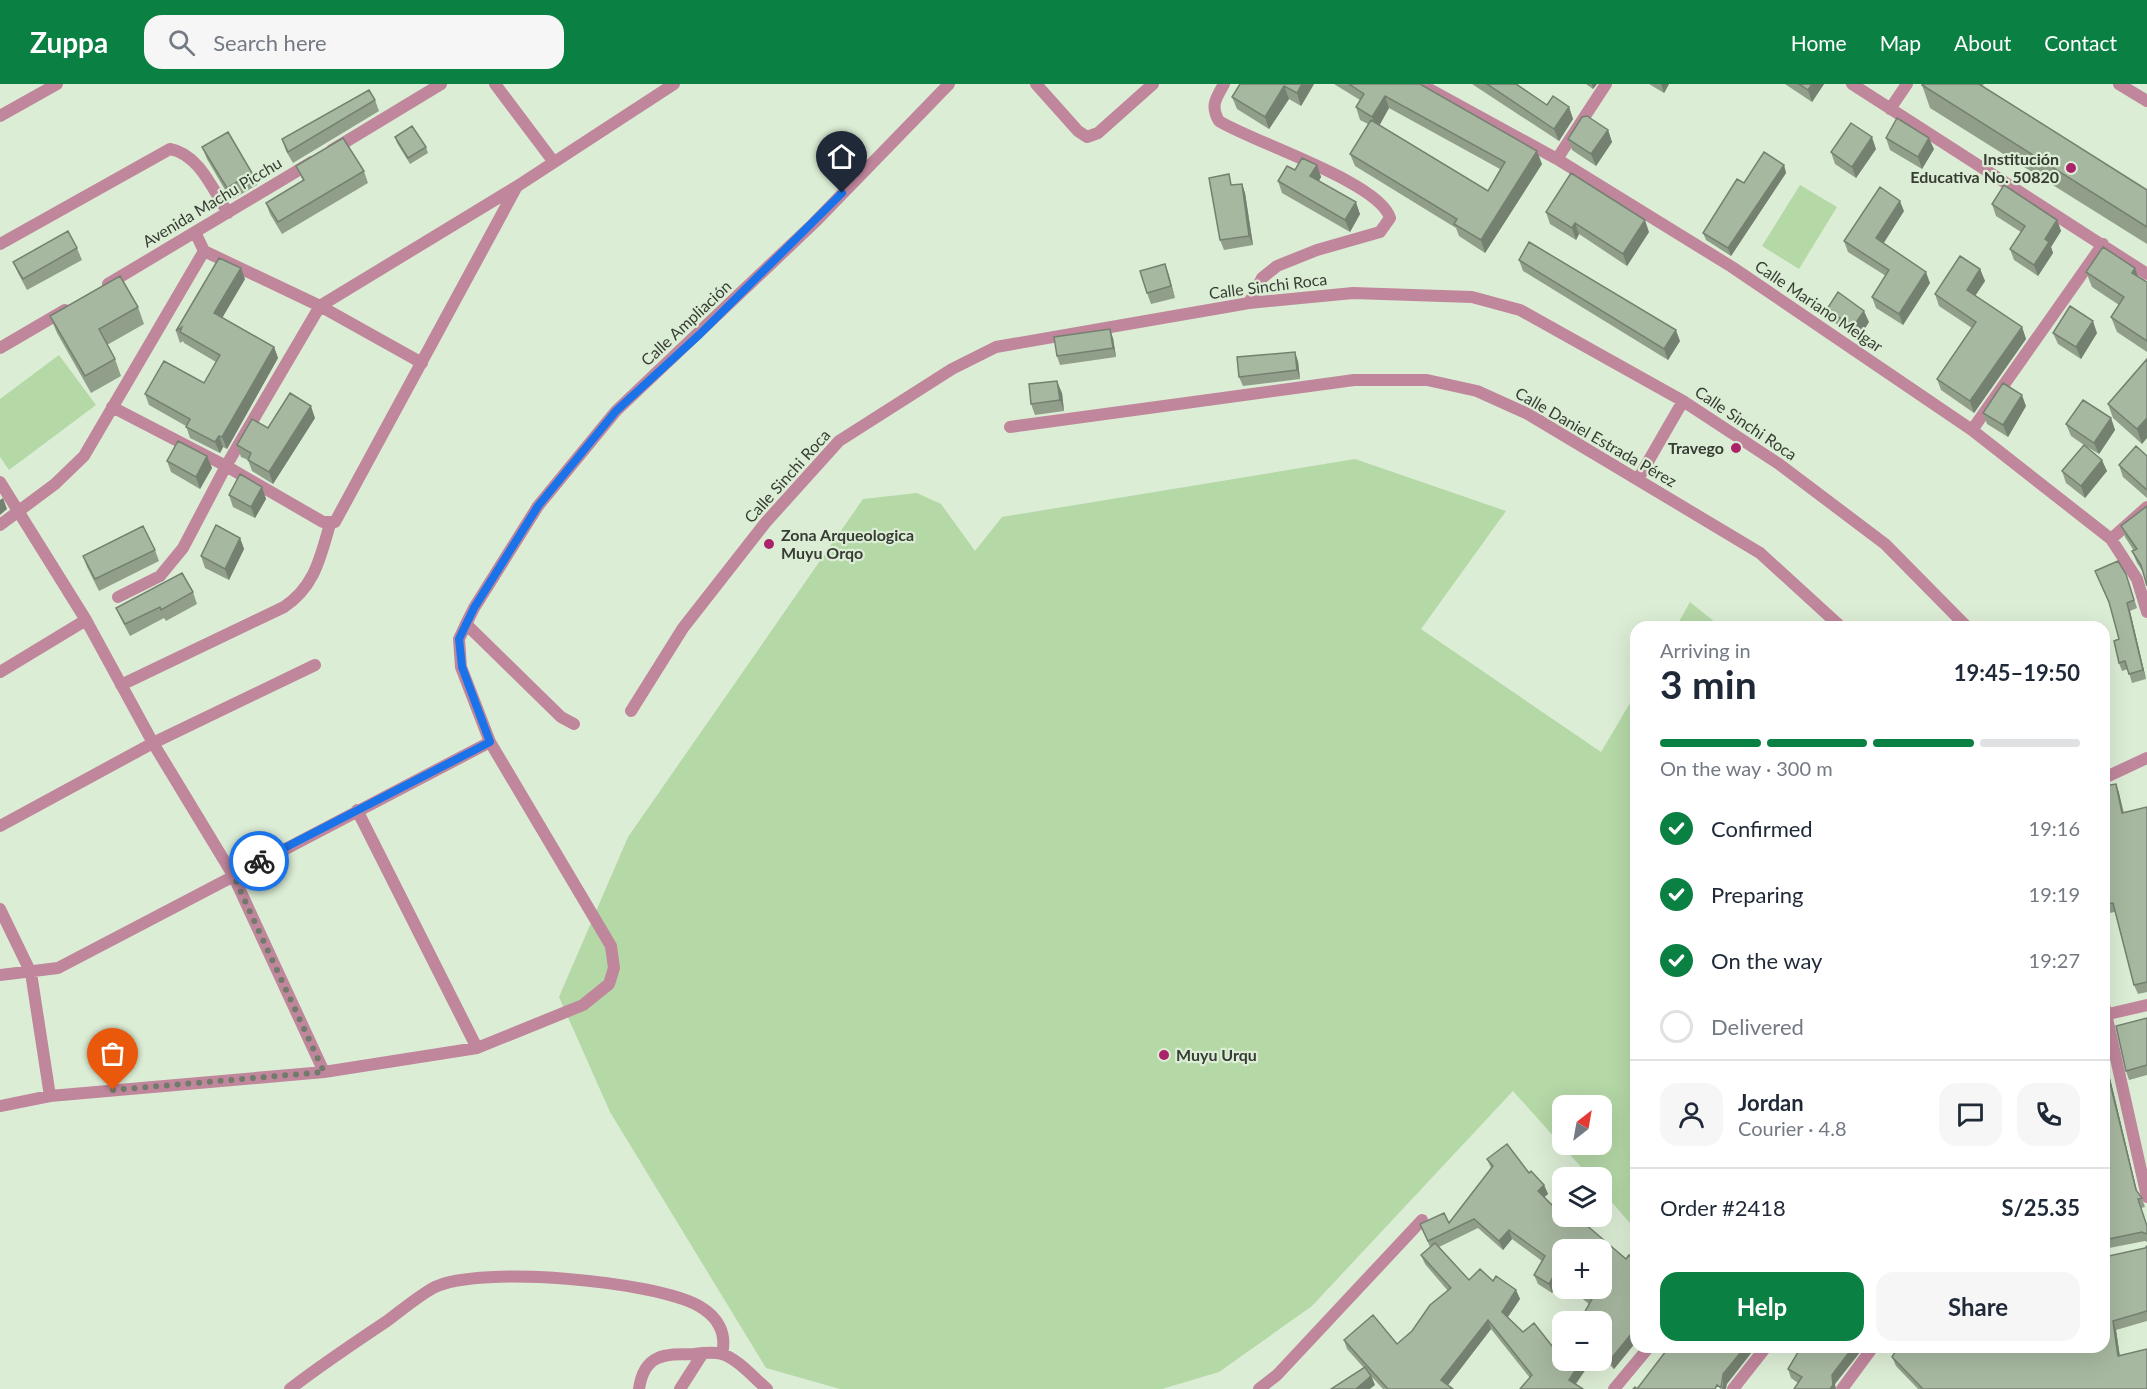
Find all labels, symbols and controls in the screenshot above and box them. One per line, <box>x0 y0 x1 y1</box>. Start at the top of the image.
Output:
search box <box>144 15 564 69</box>
text: Zuppa <box>30 25 108 59</box>
icon: search <box>165 26 198 59</box>
text: Search here <box>213 29 327 56</box>
text: Home <box>1791 30 1847 55</box>
text: Map <box>1880 30 1921 55</box>
text: About <box>1954 30 2011 55</box>
text: Contact <box>2044 30 2117 55</box>
pin <box>816 131 867 193</box>
icon: home <box>825 140 858 173</box>
place label: Institución Educativa No. 50820 <box>1910 149 2059 186</box>
street label: Avenida Machu Picchu <box>139 152 285 251</box>
marker: Institución Educativa No. 50820 <box>2064 161 2078 175</box>
street label: Calle Mariano Melgar <box>1752 256 1887 355</box>
street label: Calle Sinchi Roca <box>1208 269 1328 302</box>
street label: Calle Ampliación <box>637 276 735 369</box>
street label: Calle Sinchi Roca <box>1692 381 1801 464</box>
street label: Calle Daniel Estrada Pérez <box>1512 383 1680 491</box>
street label: Calle Sinchi Roca <box>740 425 833 526</box>
place label: Travego <box>1668 438 1724 457</box>
marker: Travego <box>1729 441 1743 455</box>
place label: Zona Arqueologica Muyu Orqo <box>781 525 914 562</box>
marker: Zona Arqueologica Muyu Orqo <box>762 537 776 551</box>
text: Arriving in <box>1660 638 1751 662</box>
text: 19:45–19:50 <box>1954 659 2080 686</box>
text: 3 min <box>1660 661 1757 707</box>
text: On the way · 300 m <box>1660 756 1833 780</box>
icon: check <box>1660 812 1693 845</box>
text: Confirmed <box>1711 815 1813 842</box>
text: 19:16 <box>2029 816 2080 840</box>
courier <box>229 831 289 891</box>
icon: bike <box>243 845 276 878</box>
icon: check <box>1660 878 1693 911</box>
text: Preparing <box>1711 881 1803 908</box>
text: 19:19 <box>2029 882 2080 906</box>
icon: check <box>1660 944 1693 977</box>
text: On the way <box>1711 947 1822 974</box>
text: 19:27 <box>2029 948 2080 972</box>
text: Delivered <box>1711 1013 1804 1040</box>
pin <box>87 1028 138 1090</box>
icon: bag <box>96 1037 129 1070</box>
place label: Muyu Urqu <box>1176 1045 1257 1064</box>
marker: Muyu Urqu <box>1157 1048 1171 1062</box>
button: person <box>1660 1083 1723 1146</box>
button: chat <box>1939 1083 2002 1146</box>
button: phone <box>2017 1083 2080 1146</box>
text: Jordan <box>1738 1089 1804 1116</box>
north arrow <box>1552 1095 1612 1155</box>
map controls <box>1552 1095 1612 1371</box>
text: Courier · 4.8 <box>1738 1116 1847 1140</box>
button: layers <box>1552 1167 1612 1227</box>
text: Order #2418 <box>1660 1194 1786 1221</box>
text: S/25.35 <box>2001 1194 2080 1221</box>
button: + <box>1552 1239 1612 1299</box>
button: Help <box>1660 1272 1864 1341</box>
button: Share <box>1876 1272 2080 1341</box>
button: − <box>1552 1311 1612 1371</box>

